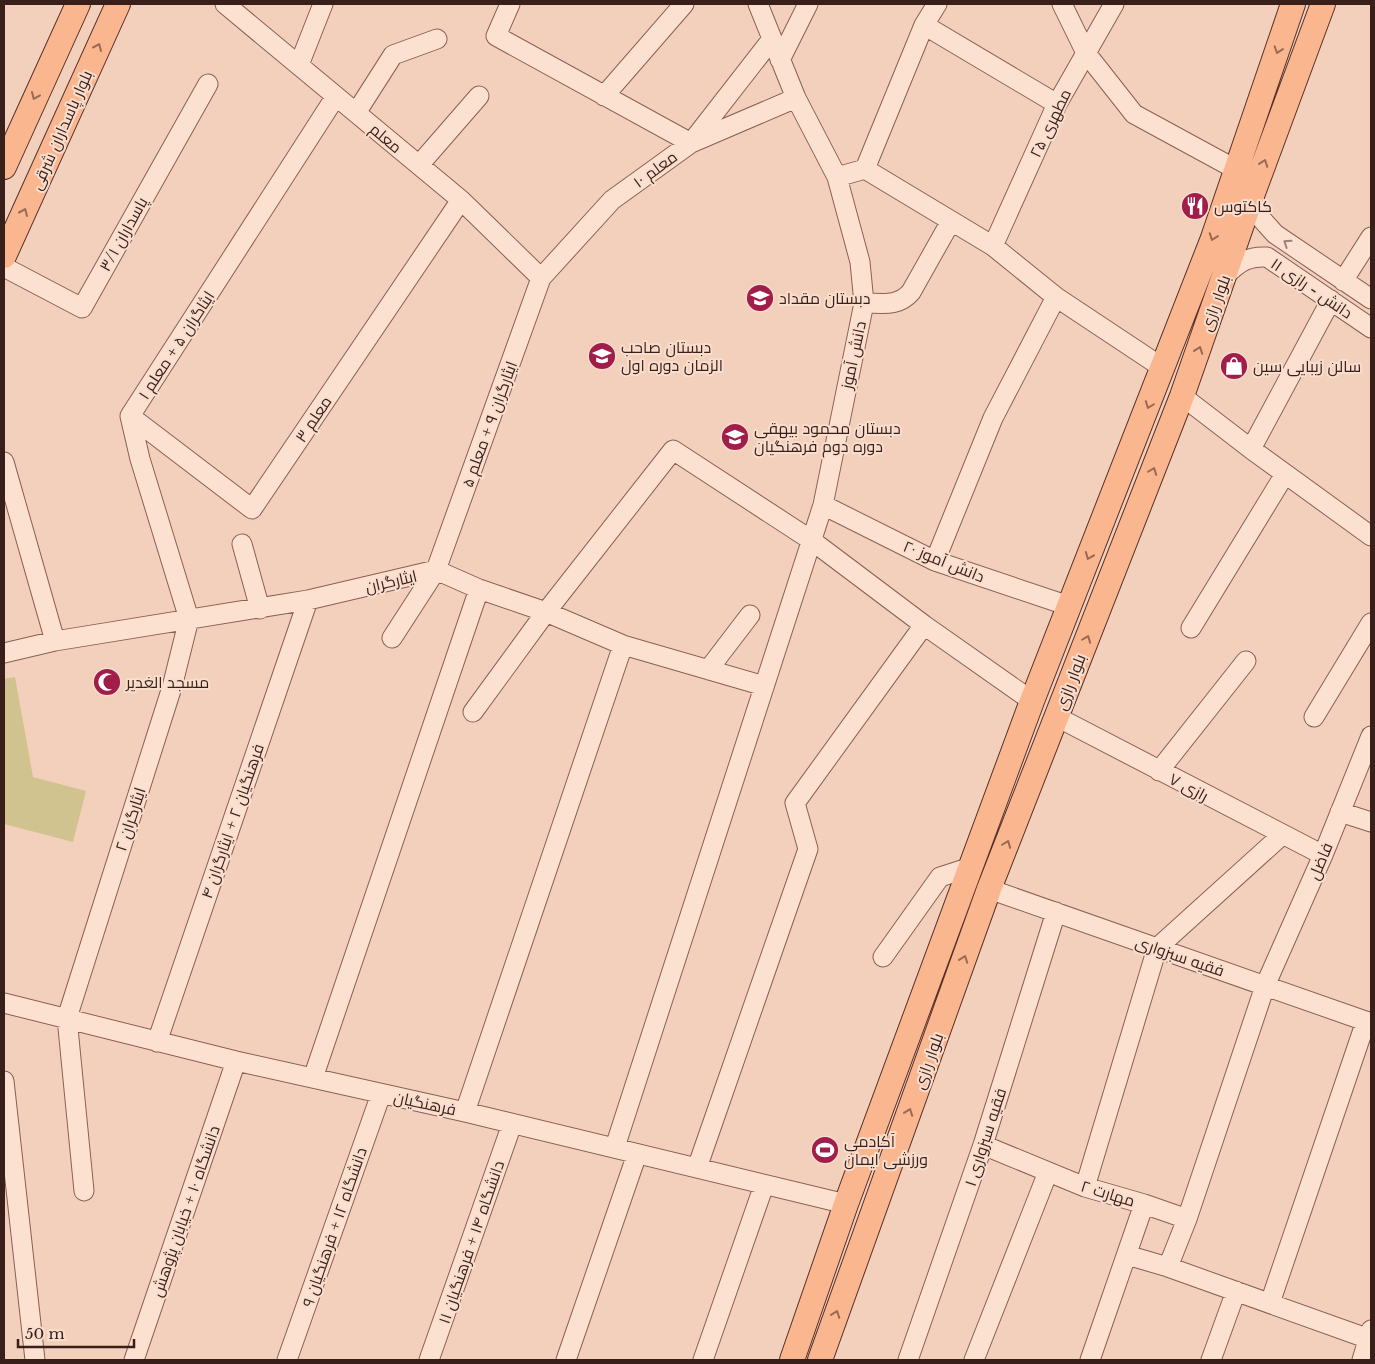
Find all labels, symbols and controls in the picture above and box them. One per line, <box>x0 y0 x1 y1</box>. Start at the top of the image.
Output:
one-way arrow <box>92 44 102 53</box>
one-way arrow <box>1273 45 1283 54</box>
street label: بلوار پاسداران شرقی <box>26 67 98 194</box>
street label: مطهری ۲۵ <box>1025 85 1076 161</box>
one-way arrow <box>30 91 41 100</box>
street label: معلم <box>365 119 406 159</box>
street label: معلم ۱۰ <box>629 146 682 193</box>
one-way arrow <box>1258 159 1268 168</box>
restaurant icon: کاکتوس <box>1180 191 1210 221</box>
street label: پاسداران ۳/۱ <box>94 193 154 276</box>
place label: کاکتوس <box>1214 196 1272 217</box>
one-way arrow <box>17 208 27 217</box>
one-way arrow <box>1209 232 1219 241</box>
one-way arrow <box>1284 240 1293 249</box>
street label: دانش - رازی ۱۱ <box>1267 253 1357 324</box>
street label: بلوار رازی <box>1196 272 1235 334</box>
school or university icon: دبستان مقداد <box>745 283 775 313</box>
street label: ایثاگران ۵ + معلم ۱ <box>133 287 220 404</box>
place label: دبستان مقداد <box>779 288 871 309</box>
street label: دانش آموز <box>836 319 871 392</box>
place label: دبستان صاحب الزمان دوره اول <box>621 337 723 376</box>
school or university icon: دبستان صاحب الزمان دوره اول <box>587 341 617 371</box>
one-way arrow <box>1193 346 1203 355</box>
shop icon: سالن زیبایی سین <box>1219 351 1249 381</box>
place label: سالن زیبایی سین <box>1253 356 1361 377</box>
street label: ایثارگران ۹ + معلم ۵ <box>457 358 523 491</box>
street label: معلم ۳ <box>290 392 337 447</box>
one-way arrow <box>1145 400 1155 409</box>
place label: دبستان محمود بیهقی دوره دوم فرهنگیان <box>754 418 901 458</box>
school or university icon: دبستان محمود بیهقی دوره دوم فرهنگیان <box>720 422 750 452</box>
one-way arrow <box>1147 467 1157 476</box>
street label: دانش آموز ۲۰ <box>900 536 988 587</box>
one-way arrow <box>1085 551 1095 560</box>
street label: ایثارگران <box>363 565 419 598</box>
one-way arrow <box>1081 635 1091 643</box>
street label: بلوار رازی <box>1050 651 1091 713</box>
mosque icon: مسجد الغدیر <box>92 667 122 697</box>
place label: مسجد الغدیر <box>125 672 209 692</box>
street label: فرهنگیان ۲ + ایثارگران ۴ <box>196 741 269 901</box>
street label: رازی ۷ <box>1165 768 1212 806</box>
street label: ایثارگران ۲ <box>110 785 151 854</box>
street label: فاضل <box>1303 839 1338 883</box>
one-way arrow <box>1001 840 1011 848</box>
street label: فقیه سبزواری <box>1133 931 1227 982</box>
one-way arrow <box>958 955 968 964</box>
street label: بلوار رازی <box>909 1030 948 1092</box>
street label: فقیه سبزواری ۱ <box>960 1085 1011 1189</box>
street label: فرهنگیان <box>392 1087 458 1120</box>
one-way arrow <box>903 1108 913 1117</box>
street label: دانشگاه ۱۰ + خیابان پژوهش <box>146 1123 226 1300</box>
place label: آکادمی ورزشی ایمان <box>844 1131 928 1170</box>
sports icon: آکادمی ورزشی ایمان <box>810 1135 840 1165</box>
street label: دانشگاه ۱۲ + فرهنگیان ۹ <box>297 1144 372 1310</box>
street label: دانشگاه ۱۴ + فرهنگیان ۱۱ <box>434 1158 509 1327</box>
street label: مهارت ۲ <box>1078 1175 1137 1212</box>
one-way arrow <box>830 1311 840 1319</box>
scale bar <box>18 1316 134 1348</box>
text: 50 m <box>25 1324 65 1343</box>

